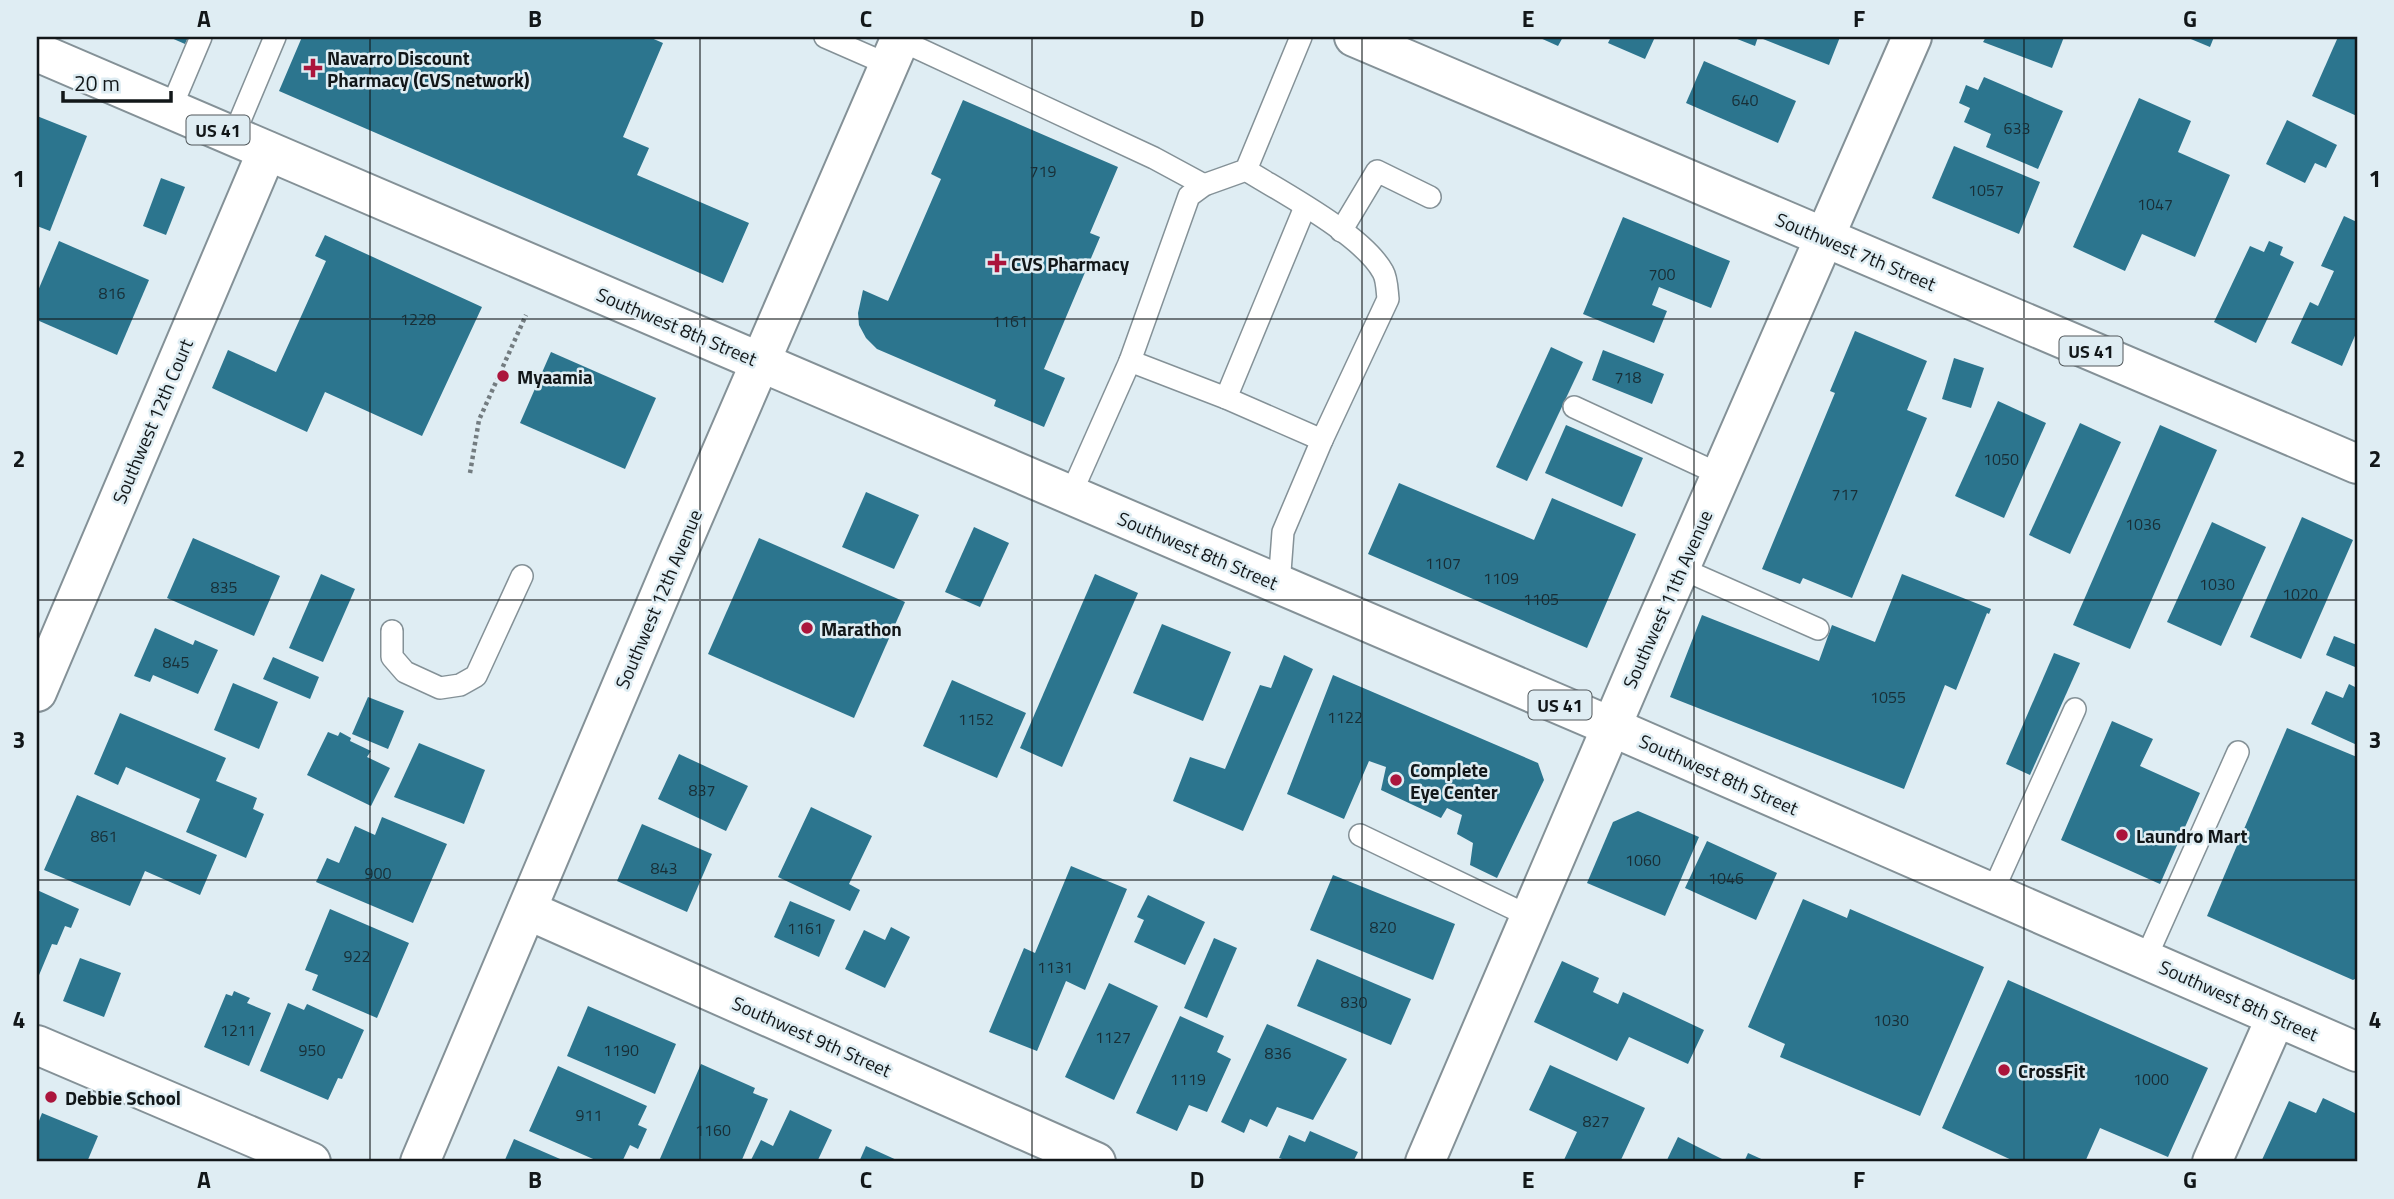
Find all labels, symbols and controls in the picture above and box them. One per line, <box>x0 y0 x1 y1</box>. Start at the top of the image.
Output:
text: A <box>197 1 211 36</box>
text: B <box>528 1 542 36</box>
text: C <box>860 1 872 36</box>
text: D <box>1190 1 1204 36</box>
text: E <box>1522 1 1534 36</box>
text: F <box>1853 1 1865 36</box>
text: G <box>2183 1 2197 36</box>
place label: Navarro Discount Pharmacy (CVS network) <box>327 43 530 94</box>
scale bar <box>63 60 172 104</box>
marker: Navarro Discount Pharmacy (CVS network) <box>305 60 321 76</box>
text: 20 m <box>74 67 120 99</box>
house number: 640 <box>1732 88 1758 112</box>
road number: US 41 <box>186 116 249 145</box>
house number: 633 <box>2004 116 2030 140</box>
house number: 719 <box>1030 159 1056 183</box>
text: 1 <box>13 161 25 196</box>
text: 1 <box>2369 161 2381 196</box>
house number: 1057 <box>1968 178 2004 202</box>
house number: 1047 <box>2137 192 2173 216</box>
street label: Southwest 7th Street <box>1771 204 1941 298</box>
place label: CVS Pharmacy <box>1011 249 1130 278</box>
marker: CVS Pharmacy <box>989 255 1005 271</box>
house number: 700 <box>1649 262 1675 286</box>
street label: Southwest 8th Street <box>592 279 762 373</box>
house number: 816 <box>99 281 125 305</box>
house number: 1228 <box>400 307 436 331</box>
house number: 1161 <box>992 309 1028 333</box>
street label: Southwest 12th Court <box>104 334 200 508</box>
road number: US 41 <box>2060 337 2122 366</box>
place label: Myaamia <box>517 362 593 391</box>
house number: 718 <box>1615 365 1641 389</box>
marker: Myaamia <box>495 368 511 384</box>
text: 2 <box>13 441 25 476</box>
text: 2 <box>2369 441 2381 476</box>
house number: 1050 <box>1983 447 2019 471</box>
house number: 717 <box>1832 482 1858 506</box>
street label: Southwest 8th Street <box>1113 503 1283 597</box>
street label: Southwest 12th Avenue <box>607 505 709 693</box>
street label: Southwest 11th Avenue <box>1615 505 1719 693</box>
house number: 1036 <box>2125 512 2161 536</box>
house number: 1107 <box>1425 551 1461 575</box>
house number: 1109 <box>1483 566 1519 590</box>
house number: 1030 <box>2199 572 2235 596</box>
house number: 835 <box>211 575 237 599</box>
house number: 1020 <box>2282 582 2318 606</box>
house number: 1105 <box>1523 587 1559 611</box>
place label: Marathon <box>821 614 902 643</box>
marker: Marathon <box>799 620 815 636</box>
house number: 845 <box>163 650 189 674</box>
house number: 1055 <box>1870 685 1906 709</box>
road number: US 41 <box>1528 690 1592 720</box>
house number: 1122 <box>1327 705 1363 729</box>
house number: 1152 <box>958 707 994 731</box>
text: 3 <box>13 722 25 757</box>
text: 3 <box>2369 722 2381 757</box>
street label: Southwest 8th Street <box>1635 726 1804 822</box>
place label: Complete Eye Center <box>1410 755 1498 806</box>
marker: Complete Eye Center <box>1388 772 1404 788</box>
house number: 837 <box>689 778 715 802</box>
place label: Laundro Mart <box>2136 821 2248 850</box>
house number: 861 <box>91 824 117 848</box>
marker: Laundro Mart <box>2114 827 2130 843</box>
house number: 1060 <box>1625 848 1661 872</box>
house number: 843 <box>651 856 677 880</box>
house number: 900 <box>365 861 391 885</box>
house number: 1046 <box>1708 866 1744 890</box>
house number: 820 <box>1370 915 1396 939</box>
house number: 1161 <box>787 916 823 940</box>
house number: 922 <box>344 944 370 968</box>
street label: Southwest 8th Street <box>2155 952 2324 1048</box>
house number: 1131 <box>1037 955 1073 979</box>
street label: Southwest 9th Street <box>728 988 897 1084</box>
house number: 830 <box>1341 990 1367 1014</box>
text: 4 <box>13 1002 25 1037</box>
text: 4 <box>2369 1002 2381 1037</box>
house number: 1030 <box>1873 1008 1909 1032</box>
house number: 1211 <box>220 1018 256 1042</box>
house number: 1127 <box>1095 1025 1131 1049</box>
house number: 950 <box>299 1038 325 1062</box>
house number: 1190 <box>603 1038 639 1062</box>
house number: 836 <box>1265 1041 1291 1065</box>
place label: CrossFit <box>2018 1056 2085 1085</box>
marker: CrossFit <box>1996 1062 2012 1078</box>
house number: 1119 <box>1170 1067 1206 1091</box>
house number: 1000 <box>2133 1067 2169 1091</box>
place label: Debbie School <box>65 1083 181 1112</box>
marker: Debbie School <box>43 1089 59 1105</box>
house number: 911 <box>576 1103 602 1127</box>
house number: 827 <box>1583 1109 1609 1133</box>
house number: 1160 <box>695 1118 731 1142</box>
text: A <box>197 1162 211 1197</box>
text: B <box>528 1162 542 1197</box>
text: C <box>860 1162 872 1197</box>
text: D <box>1190 1162 1204 1197</box>
text: E <box>1522 1162 1534 1197</box>
text: F <box>1853 1162 1865 1197</box>
text: G <box>2183 1162 2197 1197</box>

